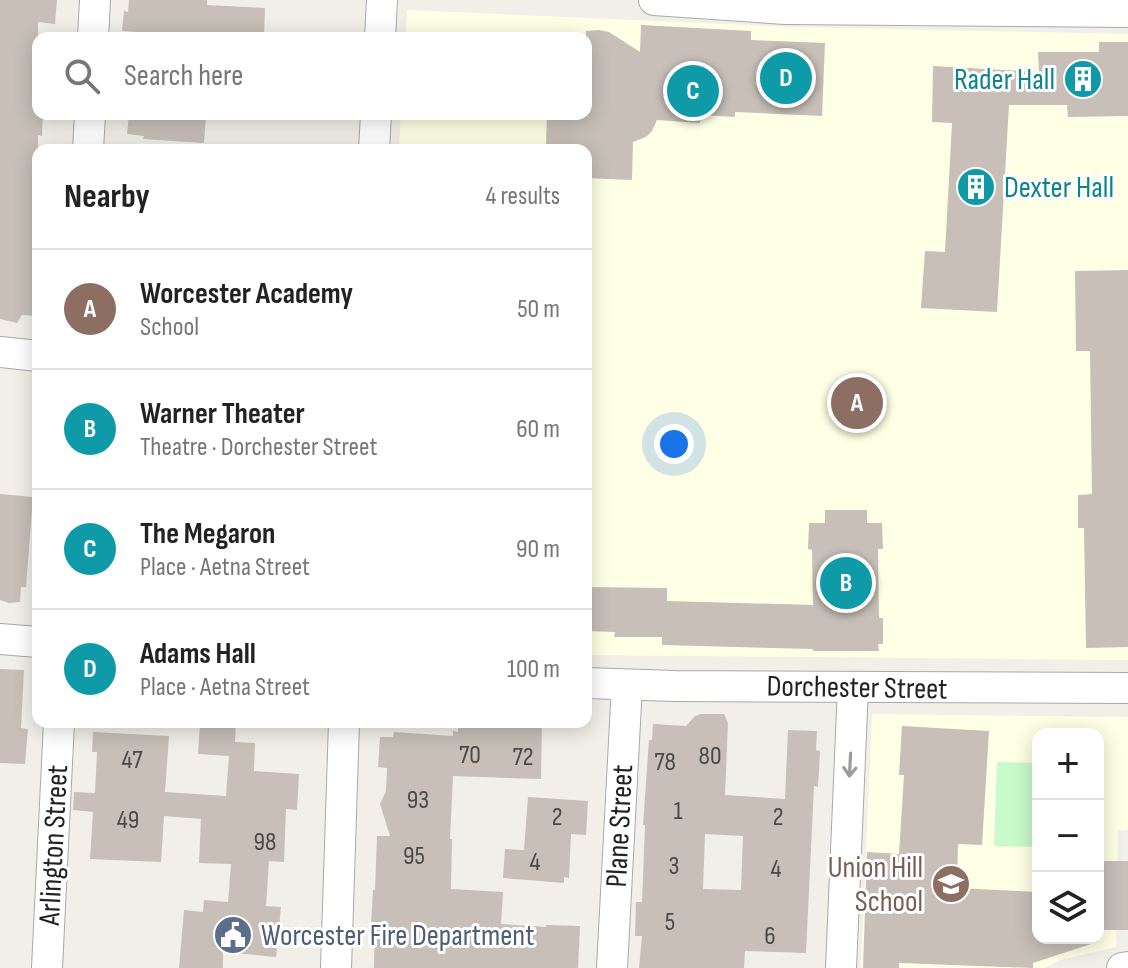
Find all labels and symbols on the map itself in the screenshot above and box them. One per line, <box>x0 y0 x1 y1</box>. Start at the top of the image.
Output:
pin: D <box>760 48 812 108</box>
building icon: Rader Hall <box>1062 58 1104 100</box>
pin: C <box>667 61 719 121</box>
place label: Rader Hall <box>954 62 1055 98</box>
building icon: Dexter Hall <box>955 166 997 208</box>
place label: Dexter Hall <box>1004 170 1114 206</box>
pin: A <box>831 373 883 433</box>
your location <box>654 424 694 464</box>
pin: B <box>820 553 872 613</box>
street label: Dorchester Street <box>766 668 948 708</box>
house number: 70 <box>459 740 481 771</box>
house number: 80 <box>699 741 721 772</box>
house number: 72 <box>512 742 534 773</box>
house number: 47 <box>121 745 143 776</box>
house number: 78 <box>654 747 676 778</box>
one-way arrow <box>843 751 858 778</box>
street label: Arlington Street <box>32 764 76 927</box>
street label: Plane Street <box>599 764 641 888</box>
house number: 93 <box>407 785 429 816</box>
house number: 1 <box>673 796 683 827</box>
house number: 2 <box>552 802 562 833</box>
house number: 2 <box>773 802 783 833</box>
house number: 49 <box>117 805 139 836</box>
house number: 98 <box>254 827 276 858</box>
house number: 95 <box>403 841 425 872</box>
house number: 4 <box>530 847 541 878</box>
place label: Union Hill School <box>828 850 923 920</box>
house number: 3 <box>669 851 679 882</box>
house number: 4 <box>771 854 782 885</box>
school or university icon: Union Hill School <box>930 863 972 905</box>
house number: 5 <box>665 907 675 938</box>
public building icon: Worcester Fire Department <box>212 914 254 956</box>
place label: Worcester Fire Department <box>261 918 534 954</box>
house number: 6 <box>764 921 776 952</box>

